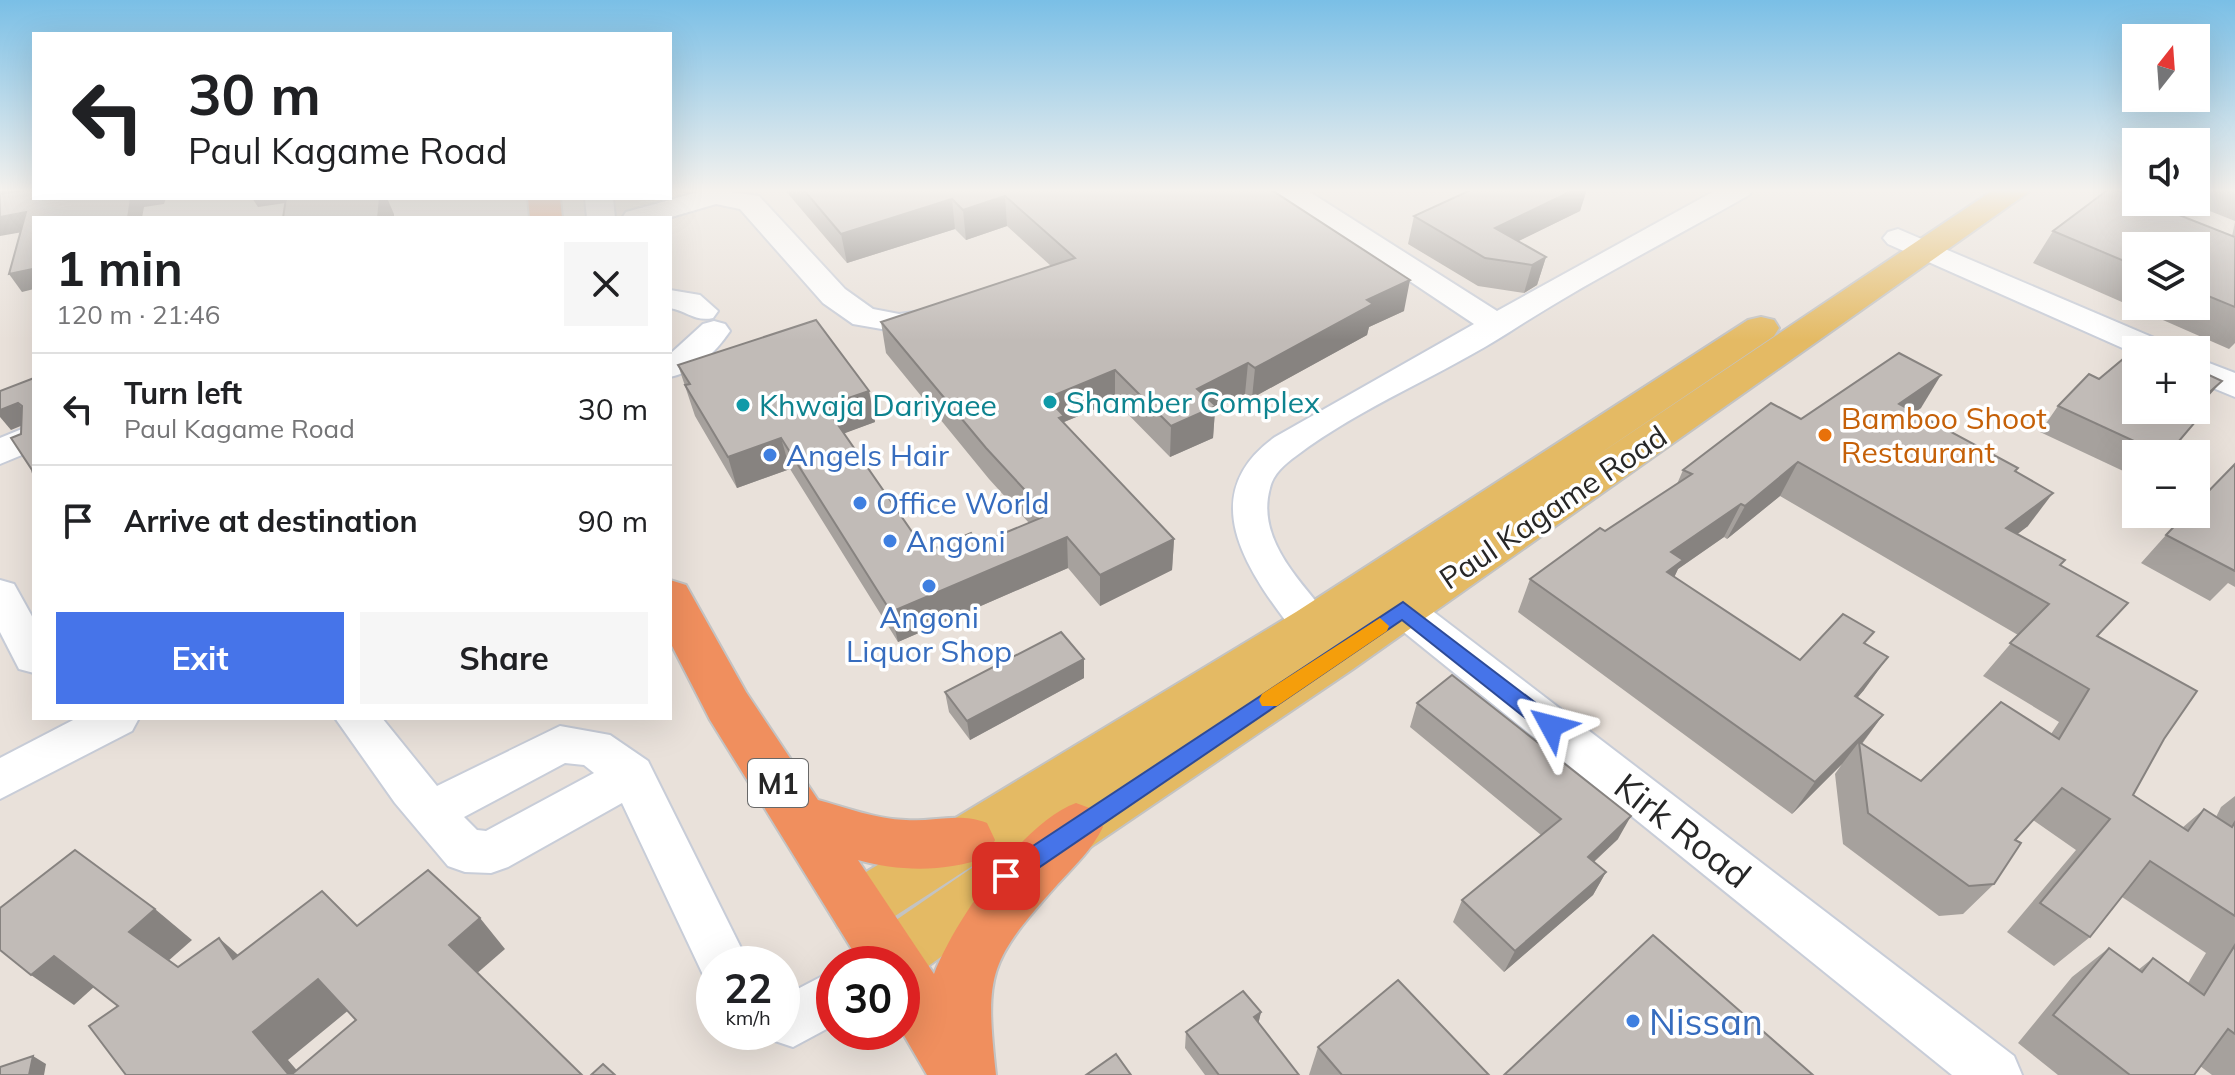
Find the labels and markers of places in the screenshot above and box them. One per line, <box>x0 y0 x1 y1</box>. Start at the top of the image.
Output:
place label: Shamber Complex <box>1066 383 1320 421</box>
place label: Khwaja Dariyaee <box>759 386 997 424</box>
marker: Shamber Complex <box>1041 393 1059 411</box>
marker: Khwaja Dariyaee <box>734 396 752 414</box>
place label: Bamboo Shoot Restaurant <box>1841 399 2047 471</box>
marker: Bamboo Shoot Restaurant <box>1816 426 1834 444</box>
place label: Angels Hair <box>786 436 949 474</box>
marker: Angels Hair <box>761 446 779 464</box>
place label: Office World <box>876 484 1050 522</box>
marker: Office World <box>851 494 869 512</box>
place label: Angoni <box>906 522 1006 560</box>
marker: Angoni <box>881 532 899 550</box>
marker: Angoni Liquor Shop <box>920 577 938 595</box>
place label: Angoni Liquor Shop <box>846 598 1012 670</box>
pin <box>972 842 1040 910</box>
place label: Nissan <box>1649 999 1763 1044</box>
marker: Nissan <box>1624 1012 1642 1030</box>

